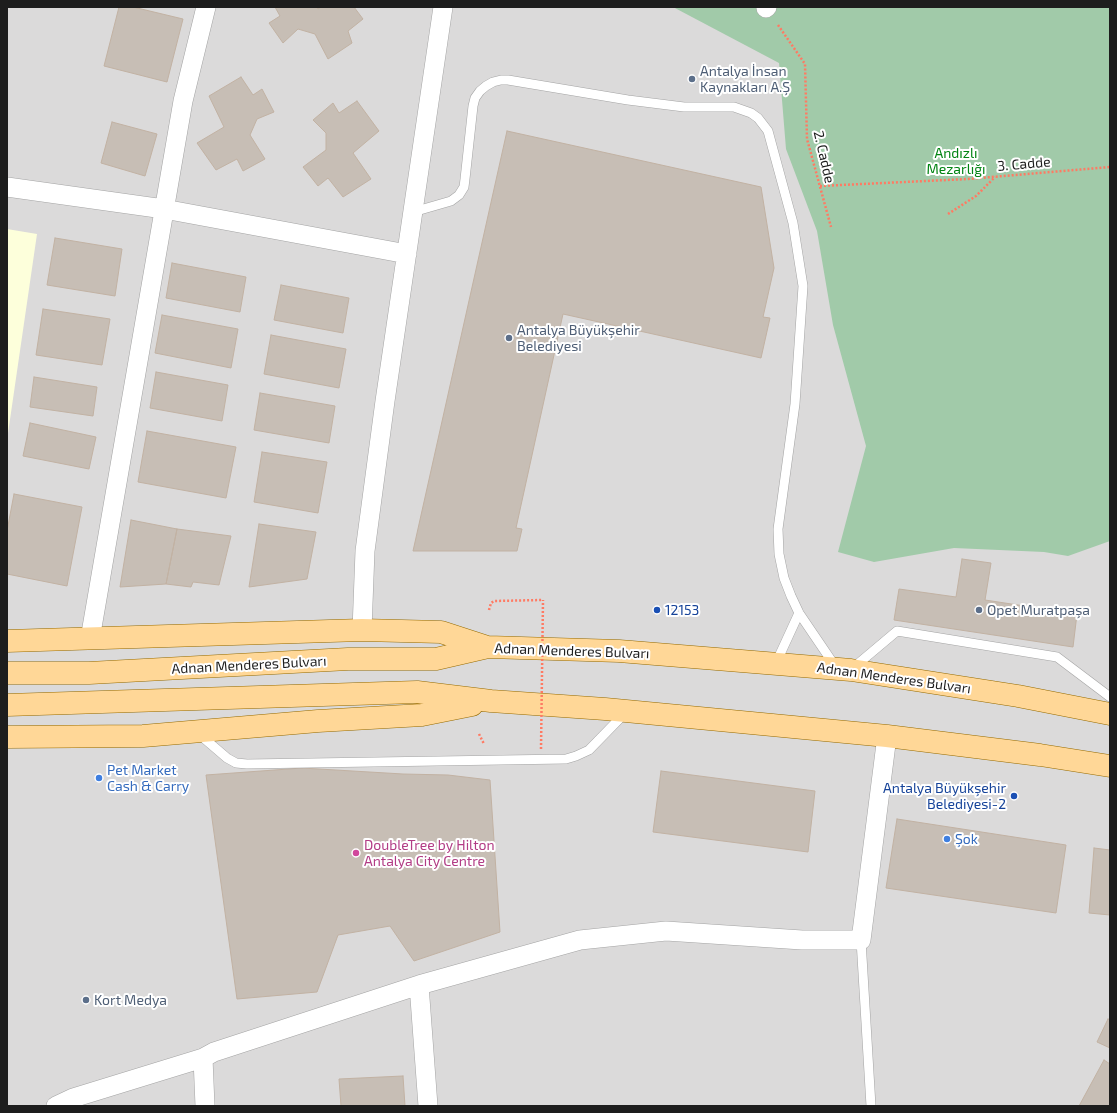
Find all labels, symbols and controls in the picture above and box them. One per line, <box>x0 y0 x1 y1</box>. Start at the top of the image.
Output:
place label: Antalya İnsan Kaynakları A.Ş <box>700 63 790 96</box>
marker: Antalya İnsan Kaynakları A.Ş <box>687 74 697 84</box>
street label: 2. Cadde <box>810 129 838 185</box>
park label: Andızlı Mezarlığı <box>926 145 986 178</box>
street label: 3. Cadde <box>997 153 1051 175</box>
place label: Antalya Büyükşehir Belediyesi <box>517 322 640 354</box>
marker: Antalya Büyükşehir Belediyesi <box>504 333 514 343</box>
place label: 12153 <box>665 602 699 618</box>
place label: Opet Muratpaşa <box>987 602 1090 618</box>
marker: 12153 <box>652 605 662 615</box>
marker: Opet Muratpaşa <box>974 605 984 615</box>
street label: Adnan Menderes Bulvarı <box>494 640 650 662</box>
street label: Adnan Menderes Bulvarı <box>171 653 327 677</box>
street label: Adnan Menderes Bulvarı <box>816 659 972 697</box>
place label: Pet Market Cash & Carry <box>107 762 189 794</box>
marker: Pet Market Cash & Carry <box>94 773 104 783</box>
place label: Antalya Büyükşehir Belediyesi-2 <box>883 780 1006 812</box>
marker: Antalya Büyükşehir Belediyesi-2 <box>1009 791 1019 801</box>
place label: Şok <box>955 831 978 847</box>
marker: Şok <box>942 834 952 844</box>
place label: DoubleTree by Hilton Antalya City Centre <box>364 837 495 870</box>
marker: DoubleTree by Hilton Antalya City Centre <box>351 848 361 858</box>
place label: Kort Medya <box>94 992 167 1008</box>
marker: Kort Medya <box>81 995 91 1005</box>

